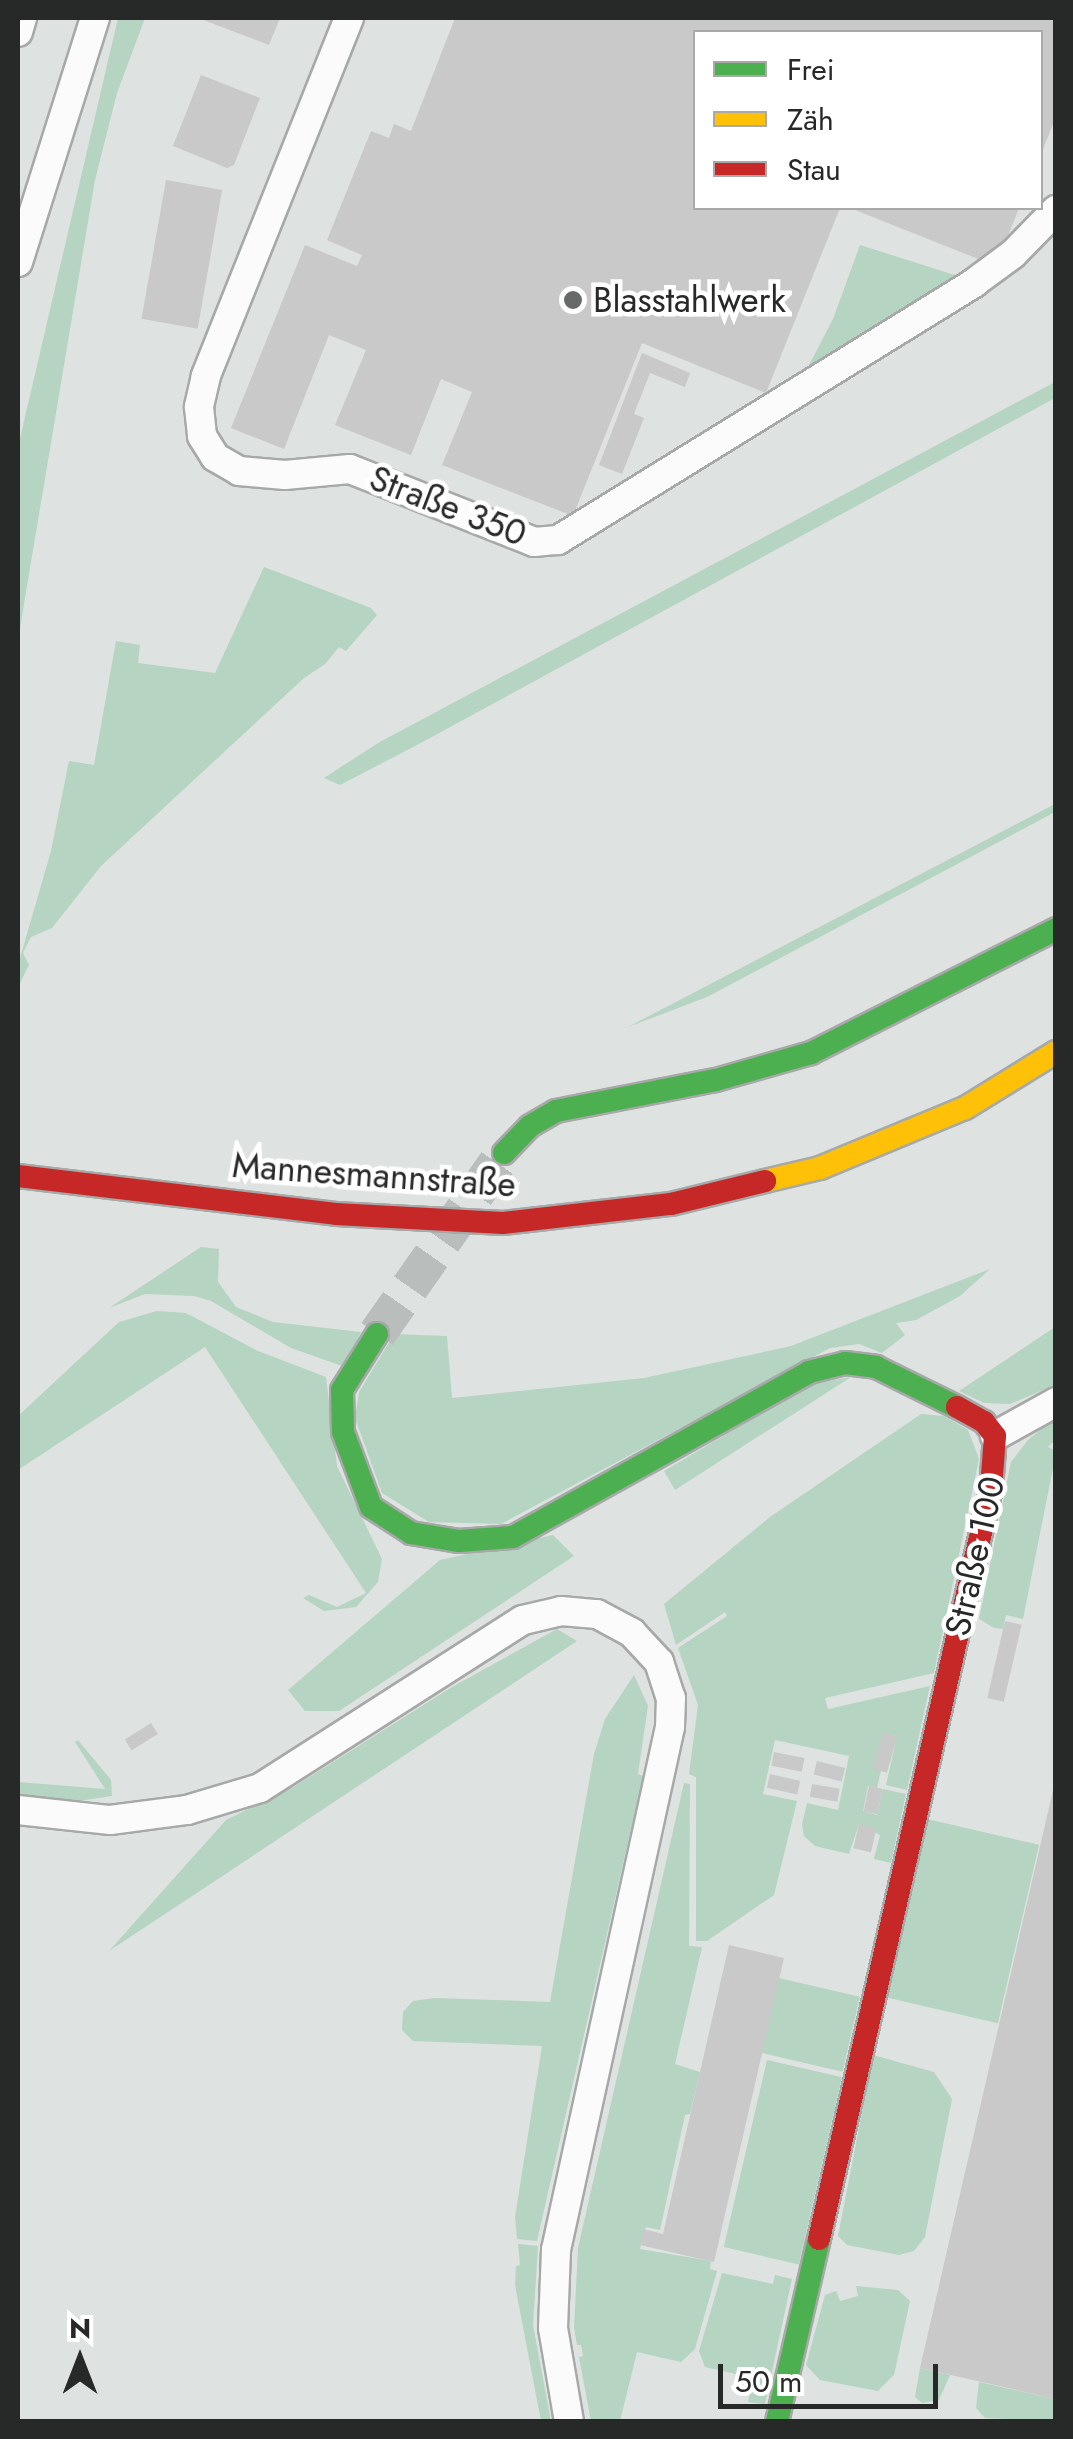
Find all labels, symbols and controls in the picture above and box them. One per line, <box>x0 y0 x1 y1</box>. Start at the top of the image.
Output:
legend <box>693 30 1043 210</box>
text: Frei <box>787 48 835 91</box>
text: Zäh <box>787 98 834 141</box>
text: Stau <box>787 148 841 191</box>
place label: Blasstahlwerk <box>593 279 786 321</box>
marker: Blasstahlwerk <box>562 289 584 311</box>
street label: Straße 350 <box>364 457 532 555</box>
street label: Mannesmannstraße <box>231 1144 517 1206</box>
street label: Straße 100 <box>936 1472 1014 1640</box>
text: N <box>69 2308 91 2349</box>
north arrow <box>30 2309 130 2409</box>
scale bar <box>723 2344 943 2406</box>
text: 50 m <box>735 2360 802 2403</box>

